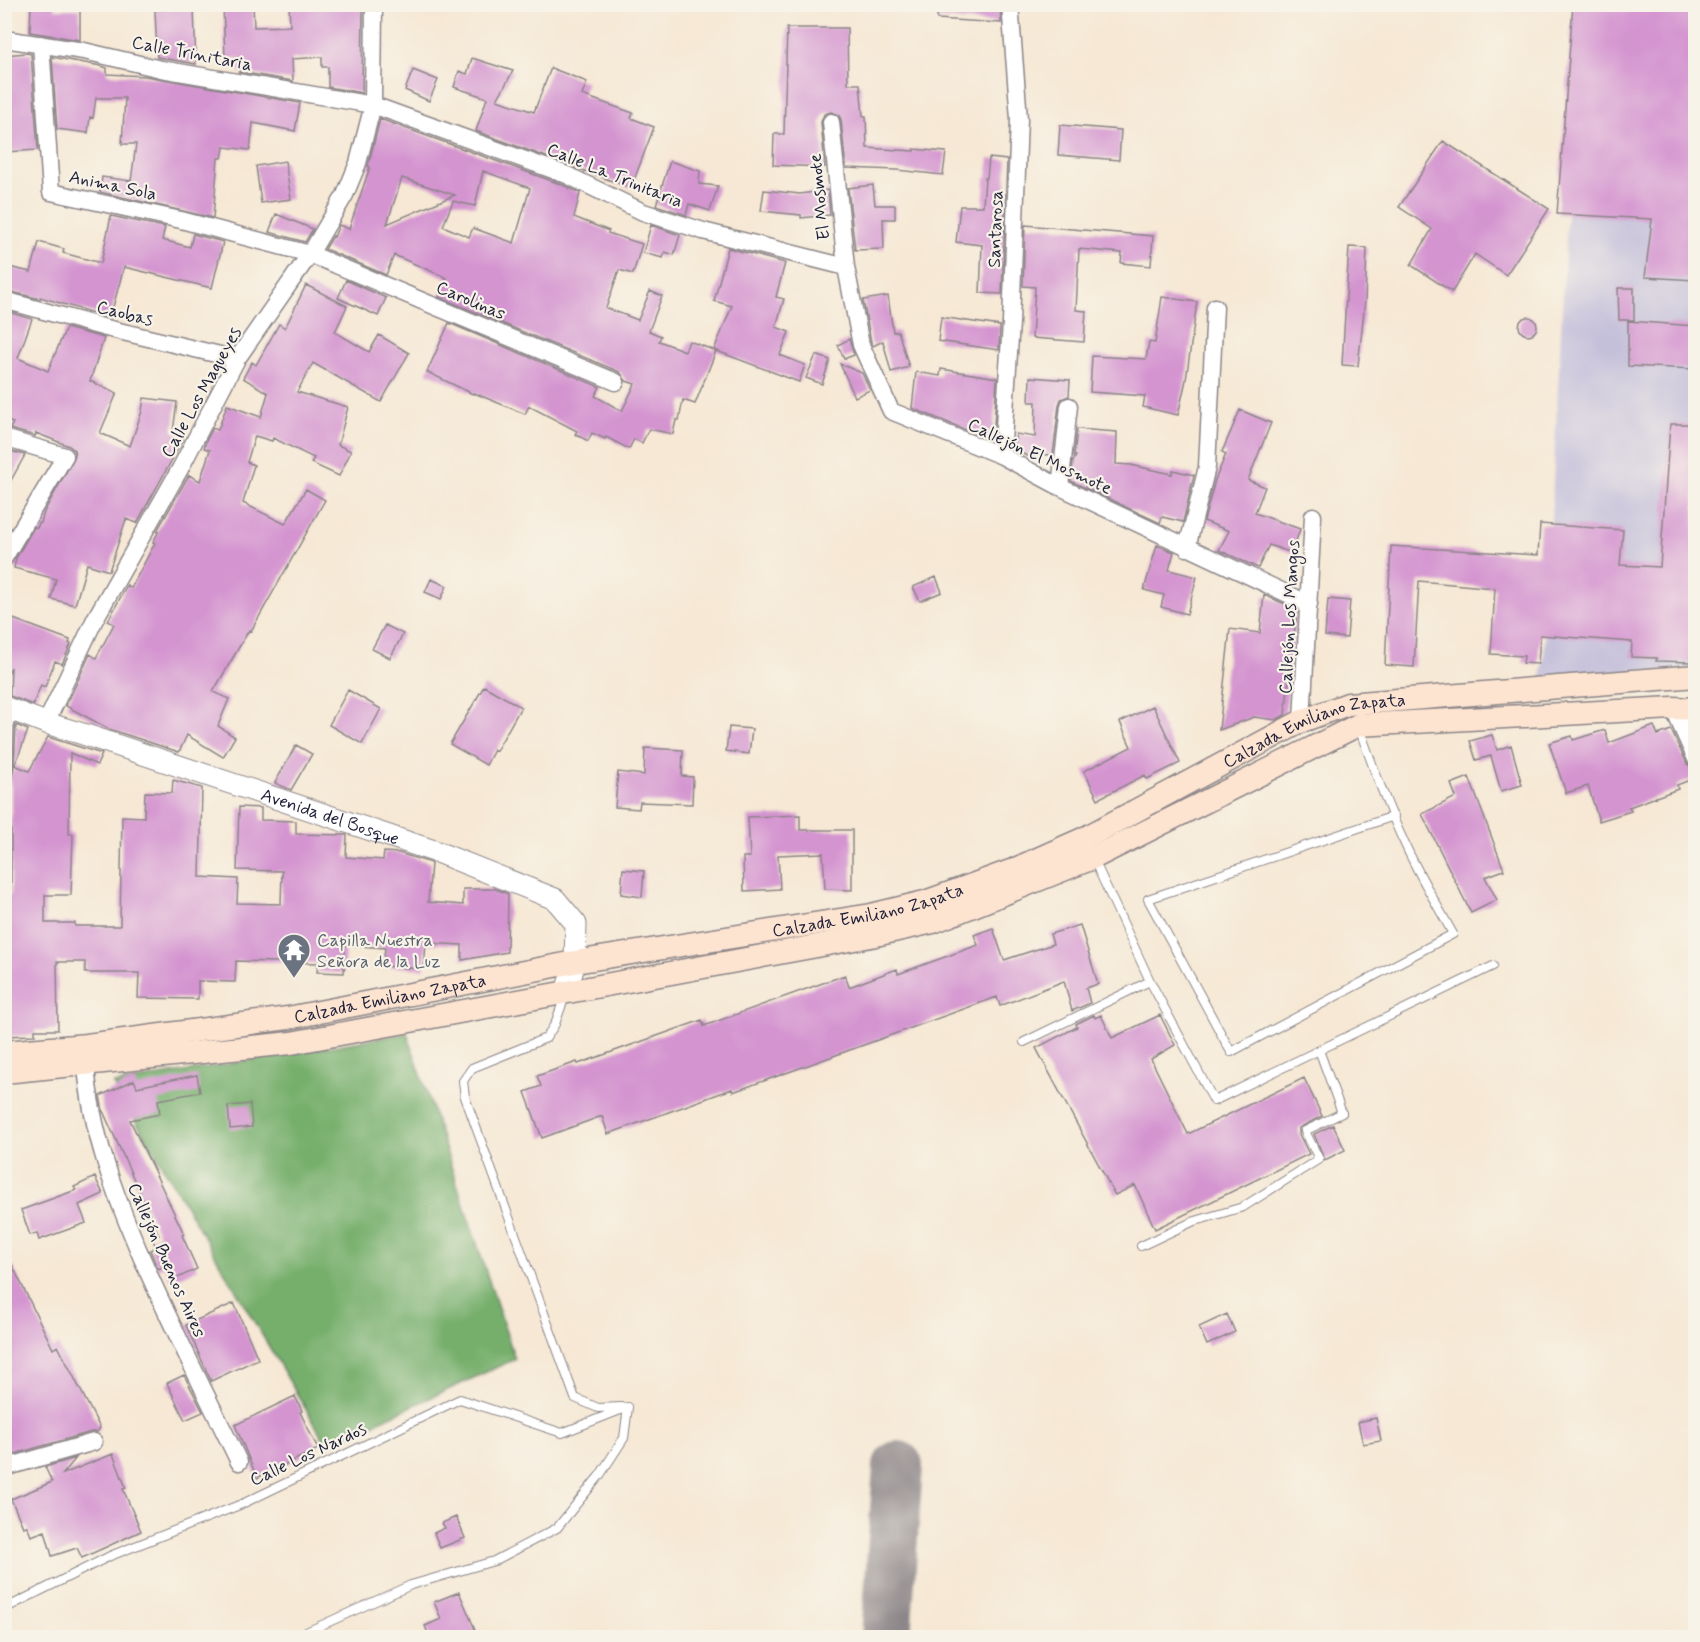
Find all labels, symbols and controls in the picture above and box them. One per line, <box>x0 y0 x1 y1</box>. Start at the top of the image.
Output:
street label: Calle Trinitaria <box>130 31 254 77</box>
street label: Calle La Trinitaria <box>543 138 686 214</box>
street label: El Mosmote <box>804 152 836 241</box>
street label: Anima Sola <box>67 165 159 207</box>
street label: Santarosa <box>983 190 1009 268</box>
street label: Carolinas <box>432 276 509 326</box>
street label: Caobas <box>94 295 156 333</box>
street label: Calle Los Magueyes <box>156 323 248 462</box>
street label: Callejón El Mosmote <box>964 413 1116 501</box>
street label: Callejón Los Mangos <box>1274 539 1307 695</box>
street label: Calzada Emiliano Zapata <box>1219 688 1407 774</box>
street label: Avenida del Bosque <box>258 783 402 852</box>
street label: Calzada Emiliano Zapata <box>771 878 967 943</box>
place label: Capilla Nuestra Señora de la Luz <box>317 929 441 974</box>
temple icon: Capilla Nuestra Señora de la Luz <box>276 932 312 979</box>
street label: Calzada Emiliano Zapata <box>292 969 488 1030</box>
street label: Callejón Buenos Aires <box>121 1179 211 1341</box>
street label: Calle Los Nardos <box>246 1417 371 1492</box>

